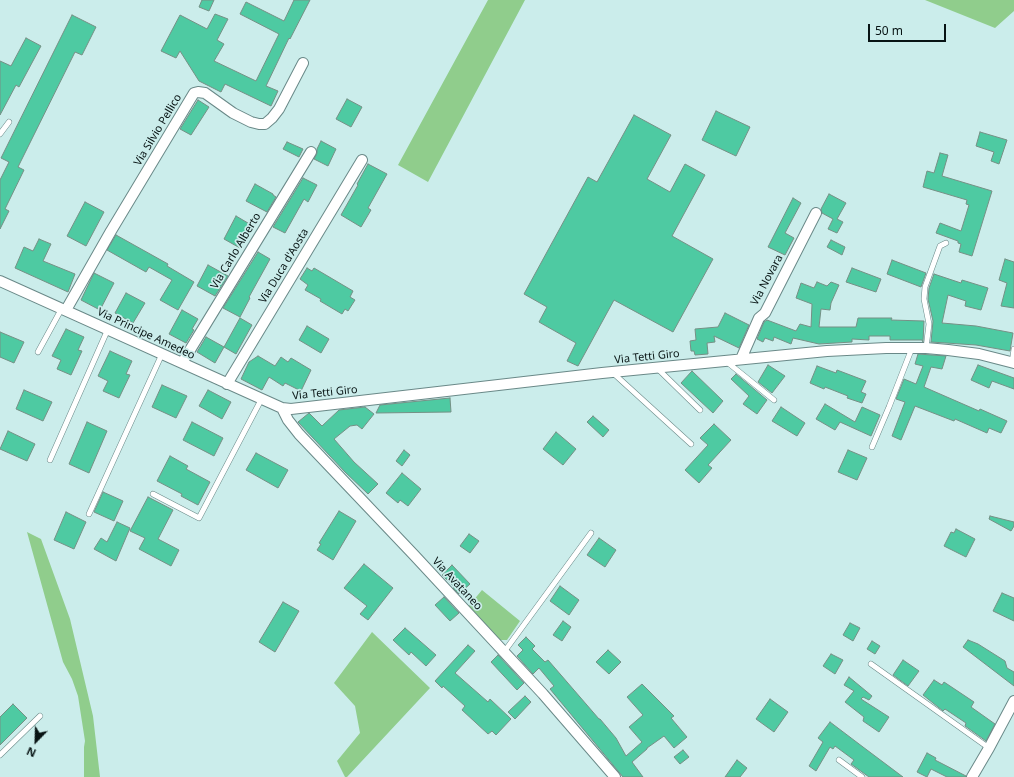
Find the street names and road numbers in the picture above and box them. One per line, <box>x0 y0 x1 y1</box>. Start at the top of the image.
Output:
street label: Via Silvio Pellico <box>131 92 185 168</box>
street label: Via Carlo Alberto <box>208 211 264 291</box>
street label: Via Duca d'Aosta <box>256 226 312 306</box>
street label: Via Novara <box>748 252 786 308</box>
street label: Via Principe Amedeo <box>95 306 197 362</box>
street label: Via Tetti Giro <box>614 347 680 367</box>
street label: Via Tetti Giro <box>292 383 358 403</box>
street label: Via Avataneo <box>429 555 485 613</box>

